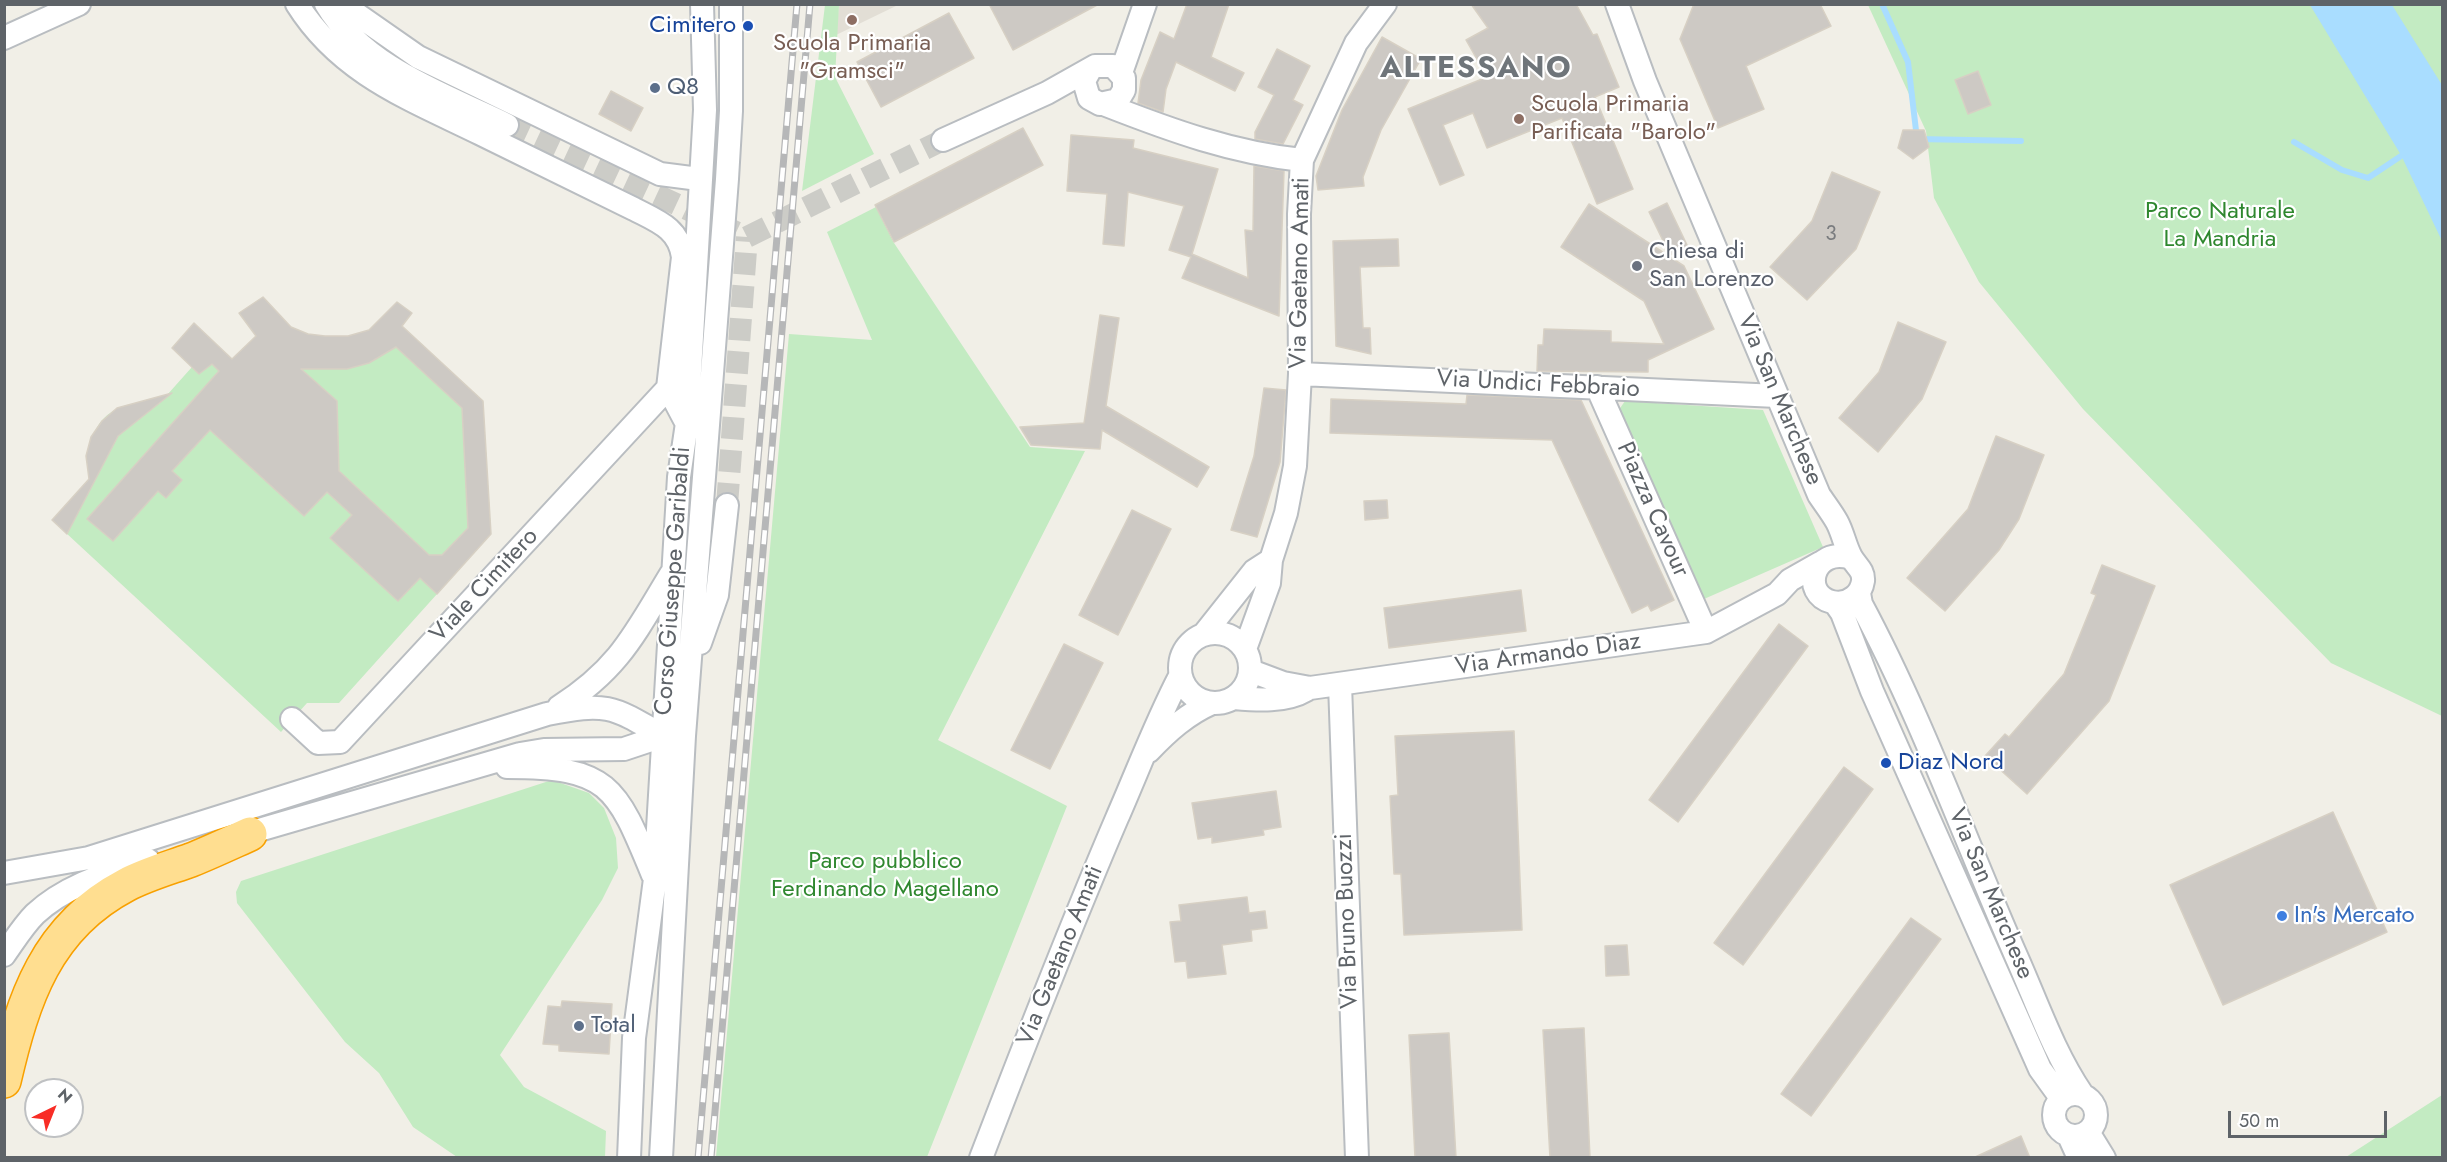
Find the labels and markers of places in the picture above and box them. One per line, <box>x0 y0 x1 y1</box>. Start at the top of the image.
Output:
place label: Cimitero <box>649 12 736 40</box>
marker: Scuola Primaria "Gramsci" <box>845 13 859 27</box>
marker: Cimitero <box>741 19 755 33</box>
place label: Scuola Primaria "Gramsci" <box>773 30 931 86</box>
place label: Q8 <box>667 74 699 102</box>
marker: Q8 <box>648 81 662 95</box>
place label: Scuola Primaria Parificata "Barolo" <box>1531 91 1716 147</box>
marker: Scuola Primaria Parificata "Barolo" <box>1512 112 1526 126</box>
place label: Chiesa di San Lorenzo <box>1649 238 1774 294</box>
marker: Chiesa di San Lorenzo <box>1630 259 1644 273</box>
place label: Diaz Nord <box>1898 749 2004 777</box>
marker: Diaz Nord <box>1879 756 1893 770</box>
place label: In's Mercato <box>2294 902 2415 930</box>
marker: In's Mercato <box>2275 909 2289 923</box>
place label: Total <box>591 1012 636 1040</box>
marker: Total <box>572 1019 586 1033</box>

